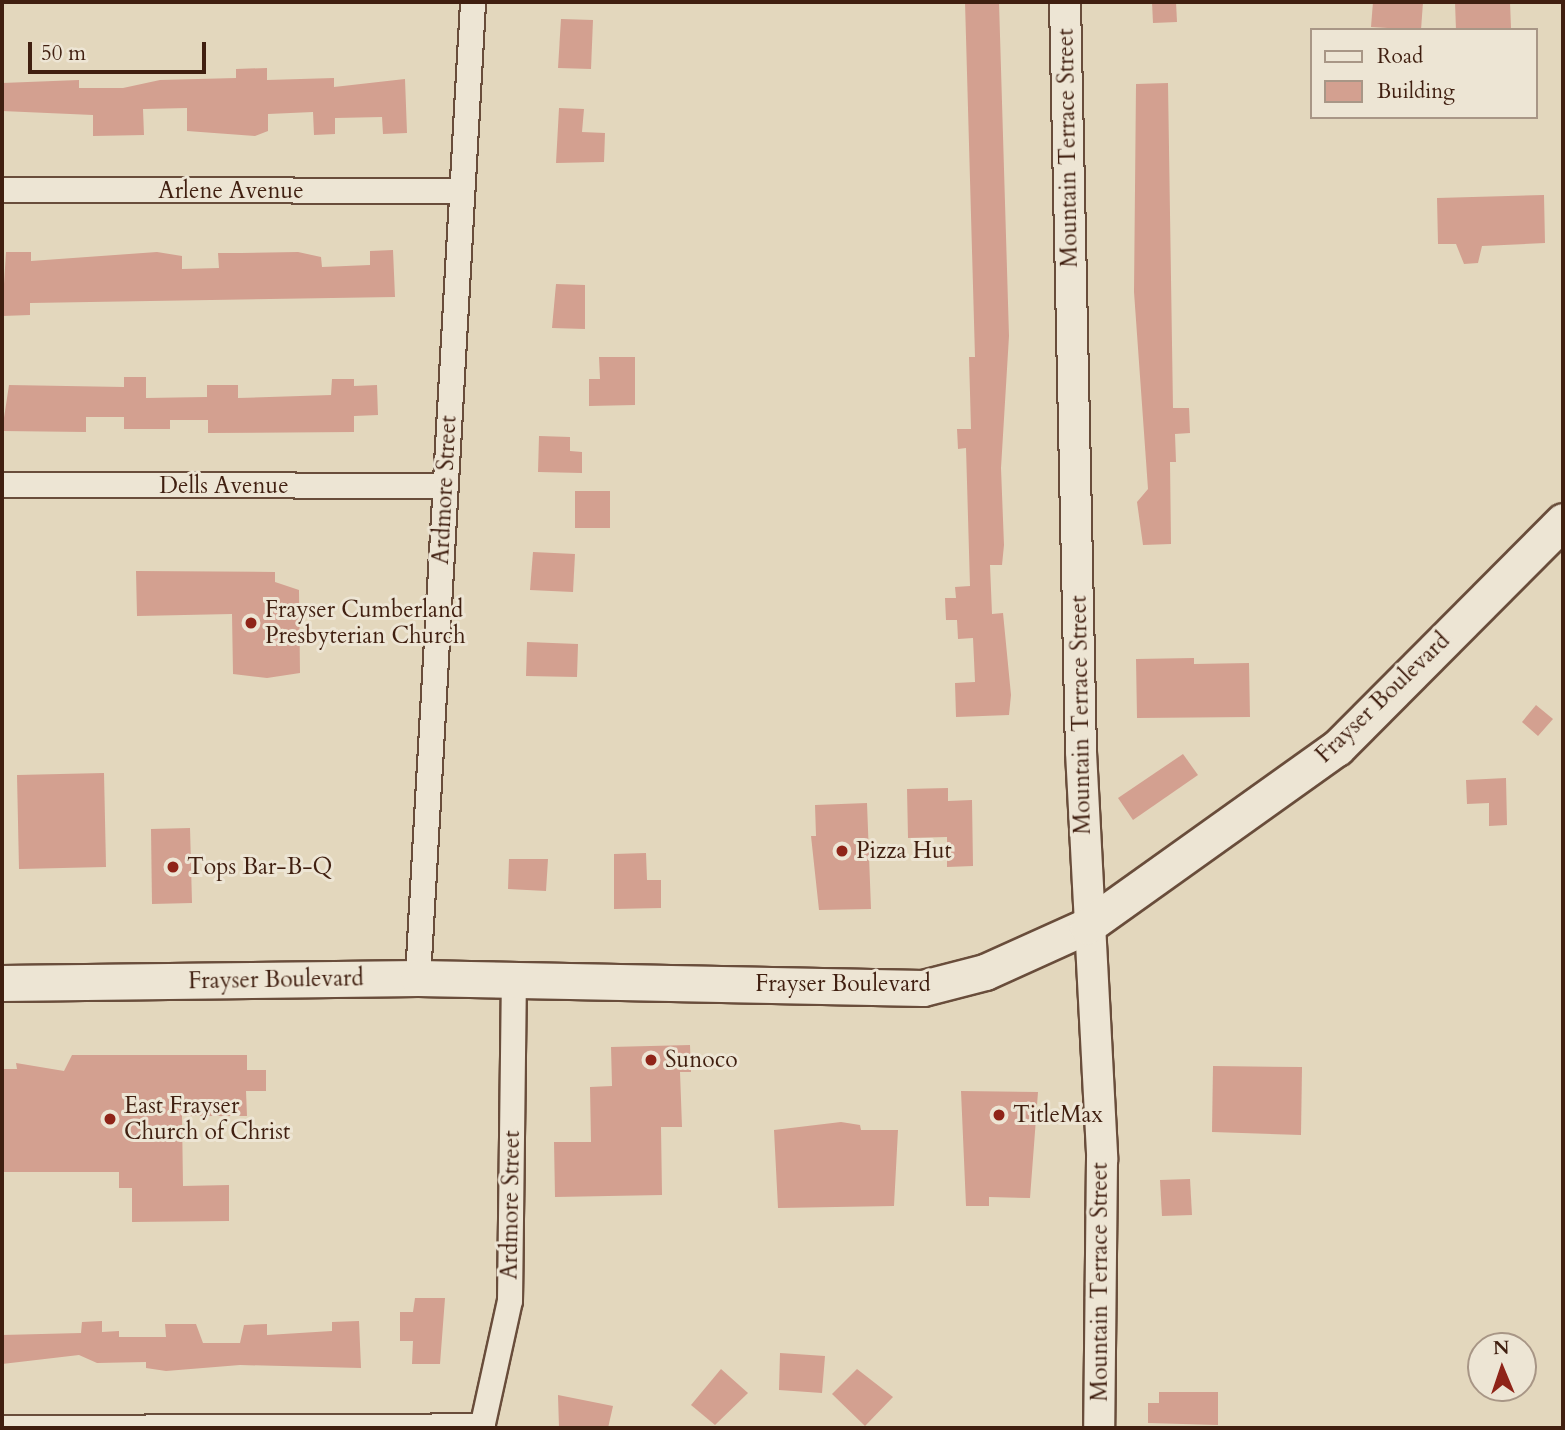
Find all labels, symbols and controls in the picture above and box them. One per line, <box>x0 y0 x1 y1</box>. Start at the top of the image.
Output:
scale bar <box>32 28 210 72</box>
street label: Mountain Terrace Street <box>1052 28 1084 268</box>
legend <box>1310 28 1537 119</box>
text: 50 m <box>41 39 86 68</box>
text: Road <box>1377 42 1423 71</box>
text: Building <box>1377 77 1455 106</box>
street label: Arlene Avenue <box>158 177 304 205</box>
street label: Ardmore Street <box>427 415 463 565</box>
street label: Dells Avenue <box>159 472 289 500</box>
street label: Mountain Terrace Street <box>1065 595 1097 835</box>
place label: Frayser Cumberland Presbyterian Church <box>265 596 466 650</box>
marker: Frayser Cumberland Presbyterian Church <box>243 615 259 631</box>
street label: Frayser Boulevard <box>1310 627 1456 769</box>
place label: Pizza Hut <box>856 837 952 865</box>
marker: Pizza Hut <box>834 843 850 859</box>
place label: Tops Bar-B-Q <box>187 853 332 881</box>
marker: Tops Bar-B-Q <box>165 859 181 875</box>
street label: Frayser Boulevard <box>188 965 364 995</box>
street label: Frayser Boulevard <box>755 970 931 998</box>
place label: Sunoco <box>665 1046 738 1074</box>
marker: Sunoco <box>643 1052 659 1068</box>
place label: East Frayser Church of Christ <box>124 1092 290 1146</box>
place label: TitleMax <box>1013 1101 1103 1129</box>
marker: TitleMax <box>991 1107 1007 1123</box>
marker: East Frayser Church of Christ <box>102 1111 118 1127</box>
street label: Ardmore Street <box>496 1130 526 1280</box>
street label: Mountain Terrace Street <box>1086 1162 1114 1402</box>
north arrow <box>1467 1332 1537 1402</box>
text: N <box>1493 1335 1510 1361</box>

